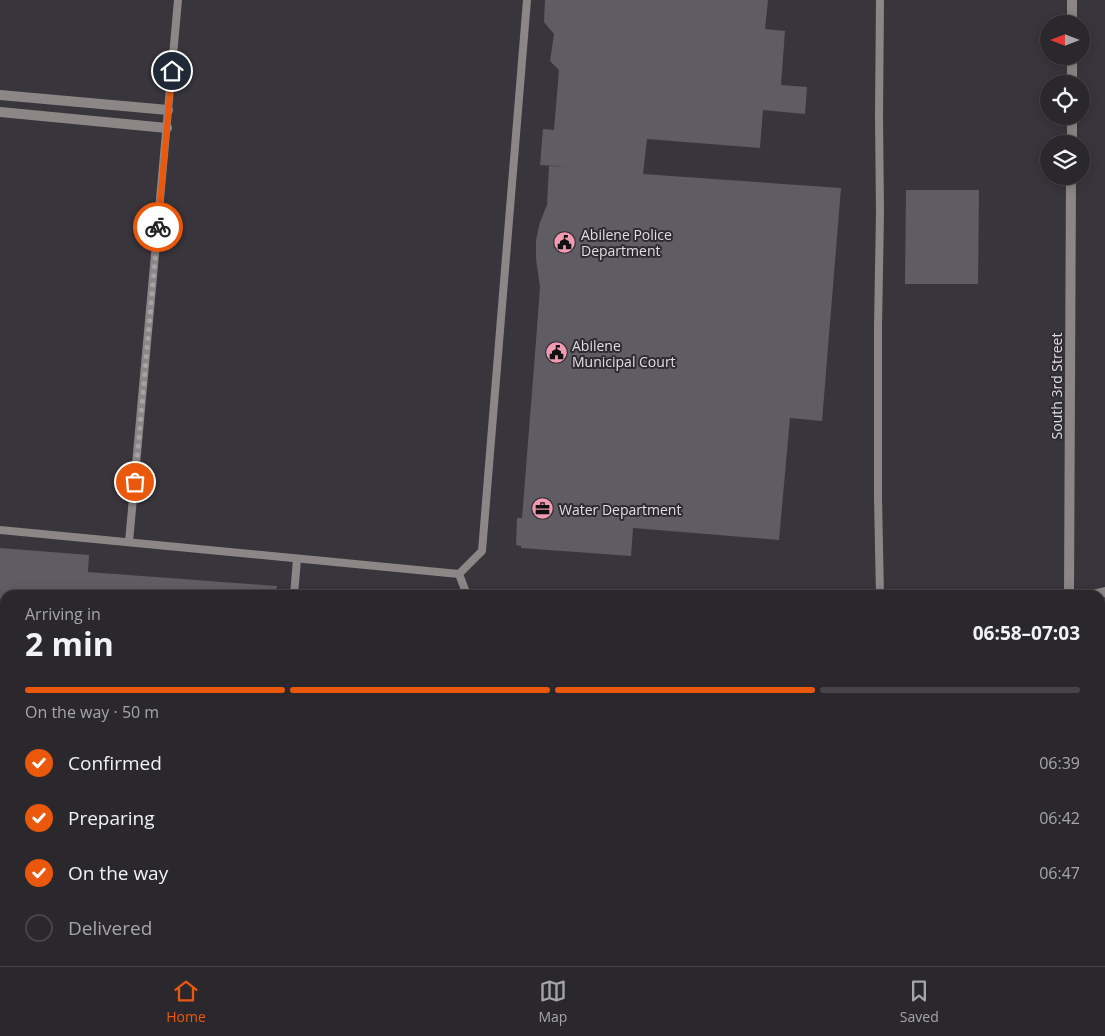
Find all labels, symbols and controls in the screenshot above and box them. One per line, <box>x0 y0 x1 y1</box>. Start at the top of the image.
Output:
north arrow <box>1040 15 1090 65</box>
map controls <box>1040 15 1090 185</box>
pin <box>151 50 193 92</box>
icon: home <box>158 57 186 85</box>
button: locate <box>1040 75 1090 125</box>
button: layers <box>1040 135 1090 185</box>
courier <box>133 202 183 252</box>
icon: bike <box>144 213 172 241</box>
place label: Abilene Police Department <box>581 225 672 260</box>
public building icon: Abilene Police Department <box>553 230 577 254</box>
street label: South 3rd Street <box>1047 333 1066 439</box>
place label: Abilene Municipal Court <box>572 336 676 371</box>
public building icon: Abilene Municipal Court <box>544 341 568 365</box>
pin <box>114 461 156 503</box>
icon: bag <box>121 468 149 496</box>
office icon: Water Department <box>531 497 555 521</box>
place label: Water Department <box>559 500 681 519</box>
text: Arriving in <box>25 603 101 625</box>
text: 06:58–07:03 <box>973 620 1080 646</box>
text: 2 min <box>25 622 114 665</box>
text: On the way · 50 m <box>25 701 159 723</box>
icon: check <box>25 749 53 777</box>
text: Confirmed <box>68 750 162 776</box>
text: 06:39 <box>1039 752 1080 774</box>
icon: check <box>25 804 53 832</box>
text: Preparing <box>68 805 155 831</box>
text: 06:42 <box>1039 807 1080 829</box>
icon: check <box>25 859 53 887</box>
text: On the way <box>68 860 168 886</box>
text: 06:47 <box>1039 862 1080 884</box>
text: Delivered <box>68 915 152 941</box>
tab: Home <box>166 977 206 1026</box>
tab: Map <box>538 977 567 1026</box>
tab: Saved <box>900 977 939 1026</box>

